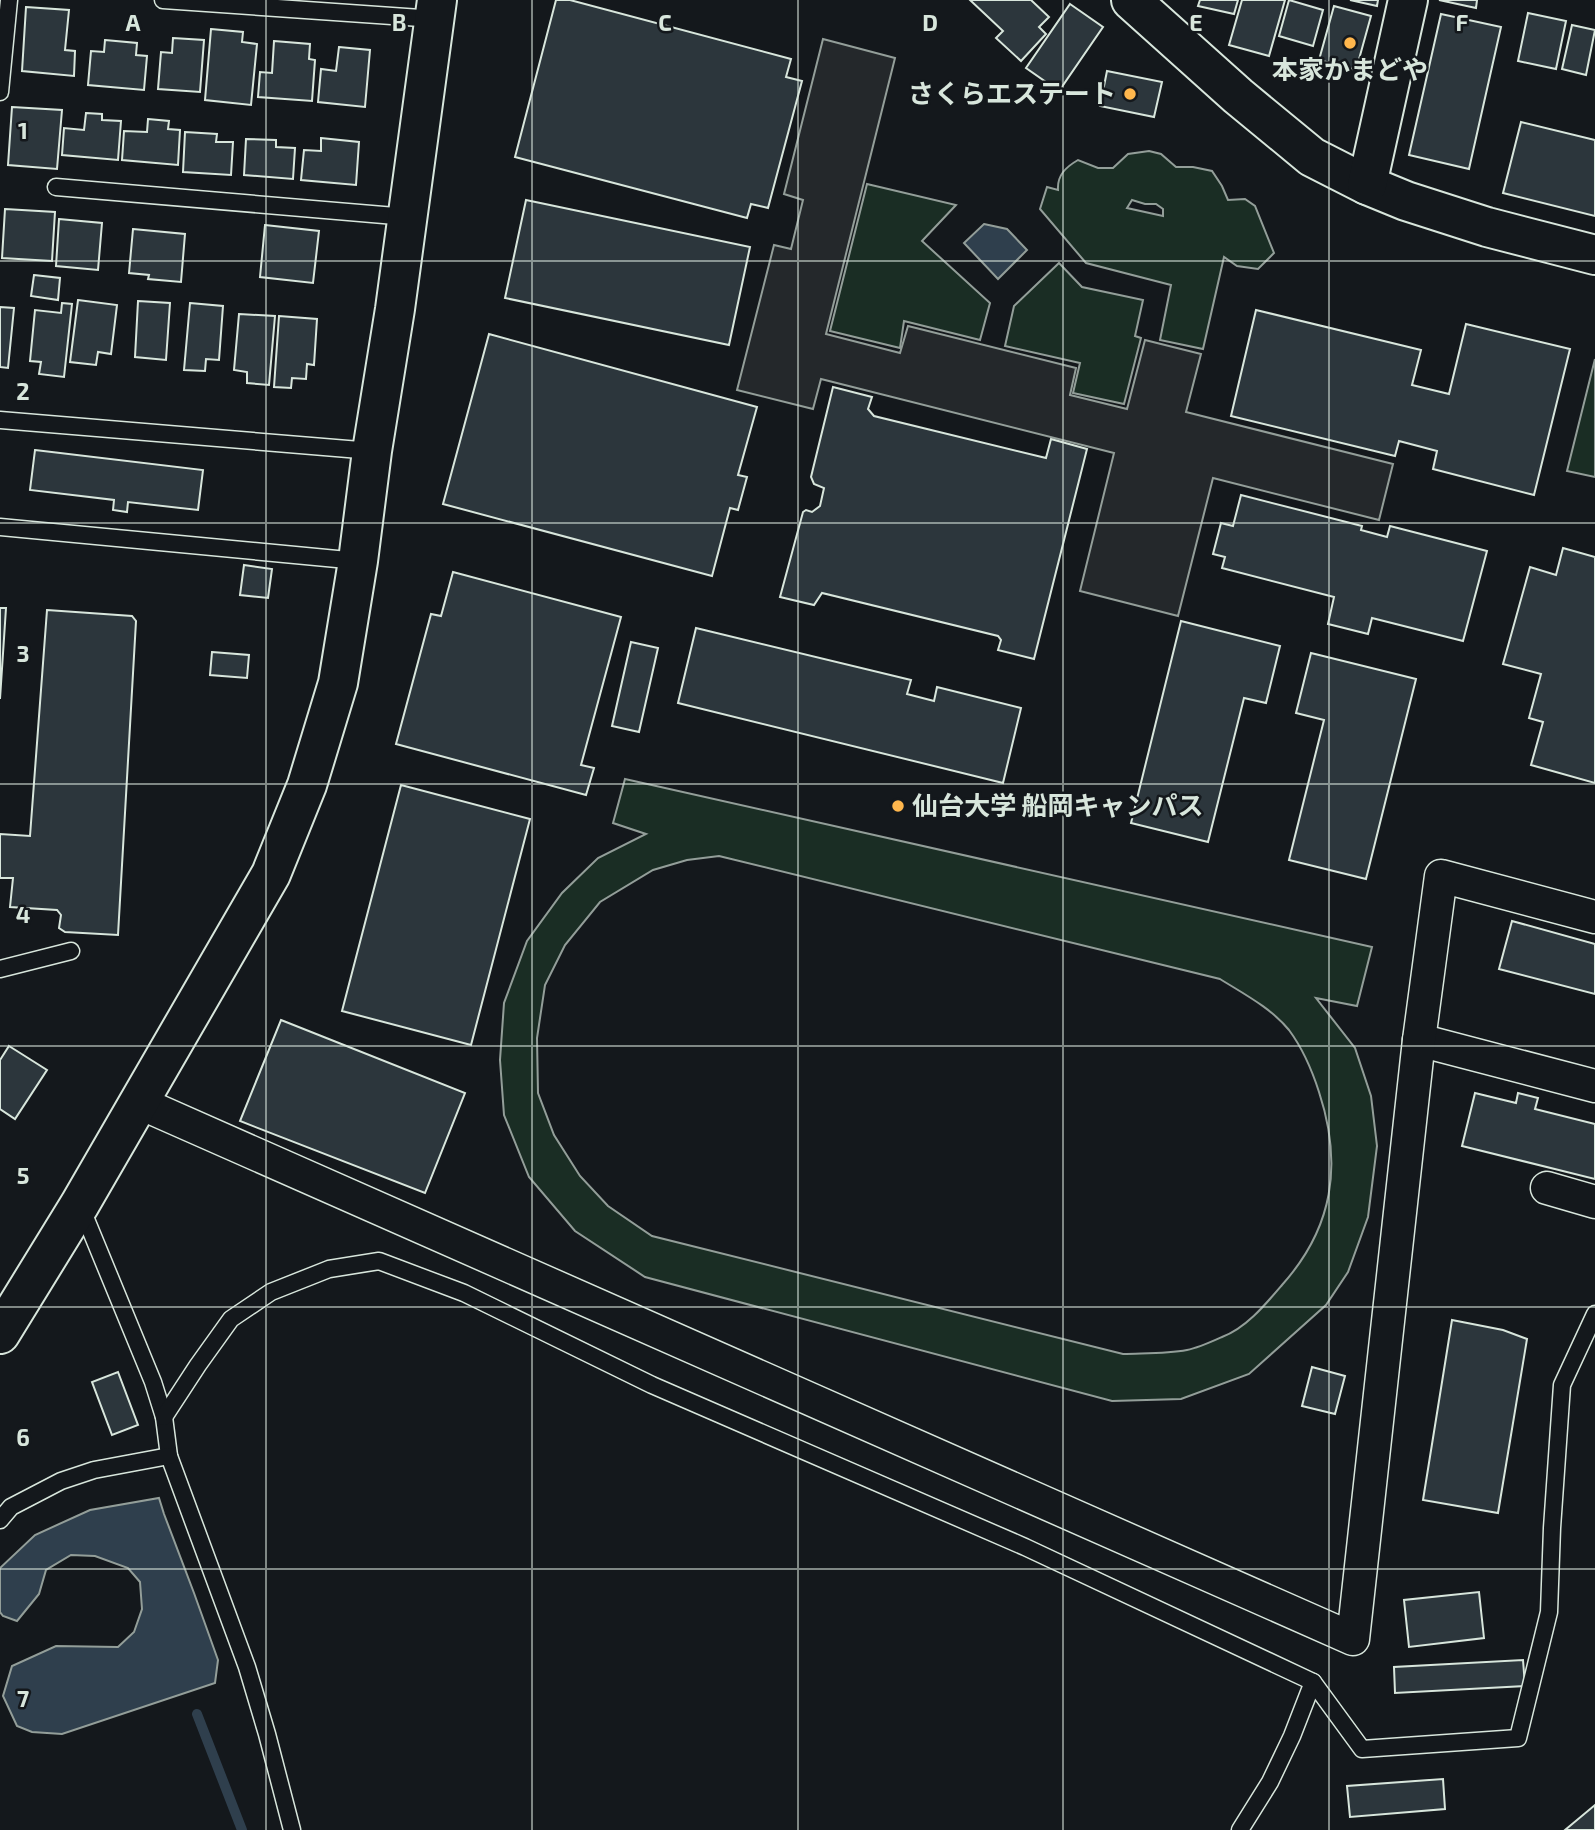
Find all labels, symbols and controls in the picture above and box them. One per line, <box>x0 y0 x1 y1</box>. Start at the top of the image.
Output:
text: A <box>125 8 141 36</box>
text: B <box>392 8 406 36</box>
text: C <box>658 8 672 36</box>
text: D <box>922 8 938 36</box>
text: E <box>1189 8 1203 36</box>
text: F <box>1456 8 1469 36</box>
marker: 本家かまどや <box>1342 35 1358 51</box>
place label: 本家かまどや <box>1272 53 1428 84</box>
place label: さくらエステート <box>908 77 1116 108</box>
marker: さくらエステート <box>1122 86 1138 102</box>
text: 1 <box>18 116 28 144</box>
text: 2 <box>16 377 30 405</box>
text: 3 <box>16 639 30 667</box>
place label: 仙台大学 船岡キャンパス <box>912 789 1204 820</box>
marker: 仙台大学 船岡キャンパス <box>890 798 906 814</box>
text: 4 <box>16 900 30 928</box>
text: 5 <box>17 1161 29 1189</box>
text: 6 <box>16 1423 30 1451</box>
text: 7 <box>17 1684 29 1712</box>

